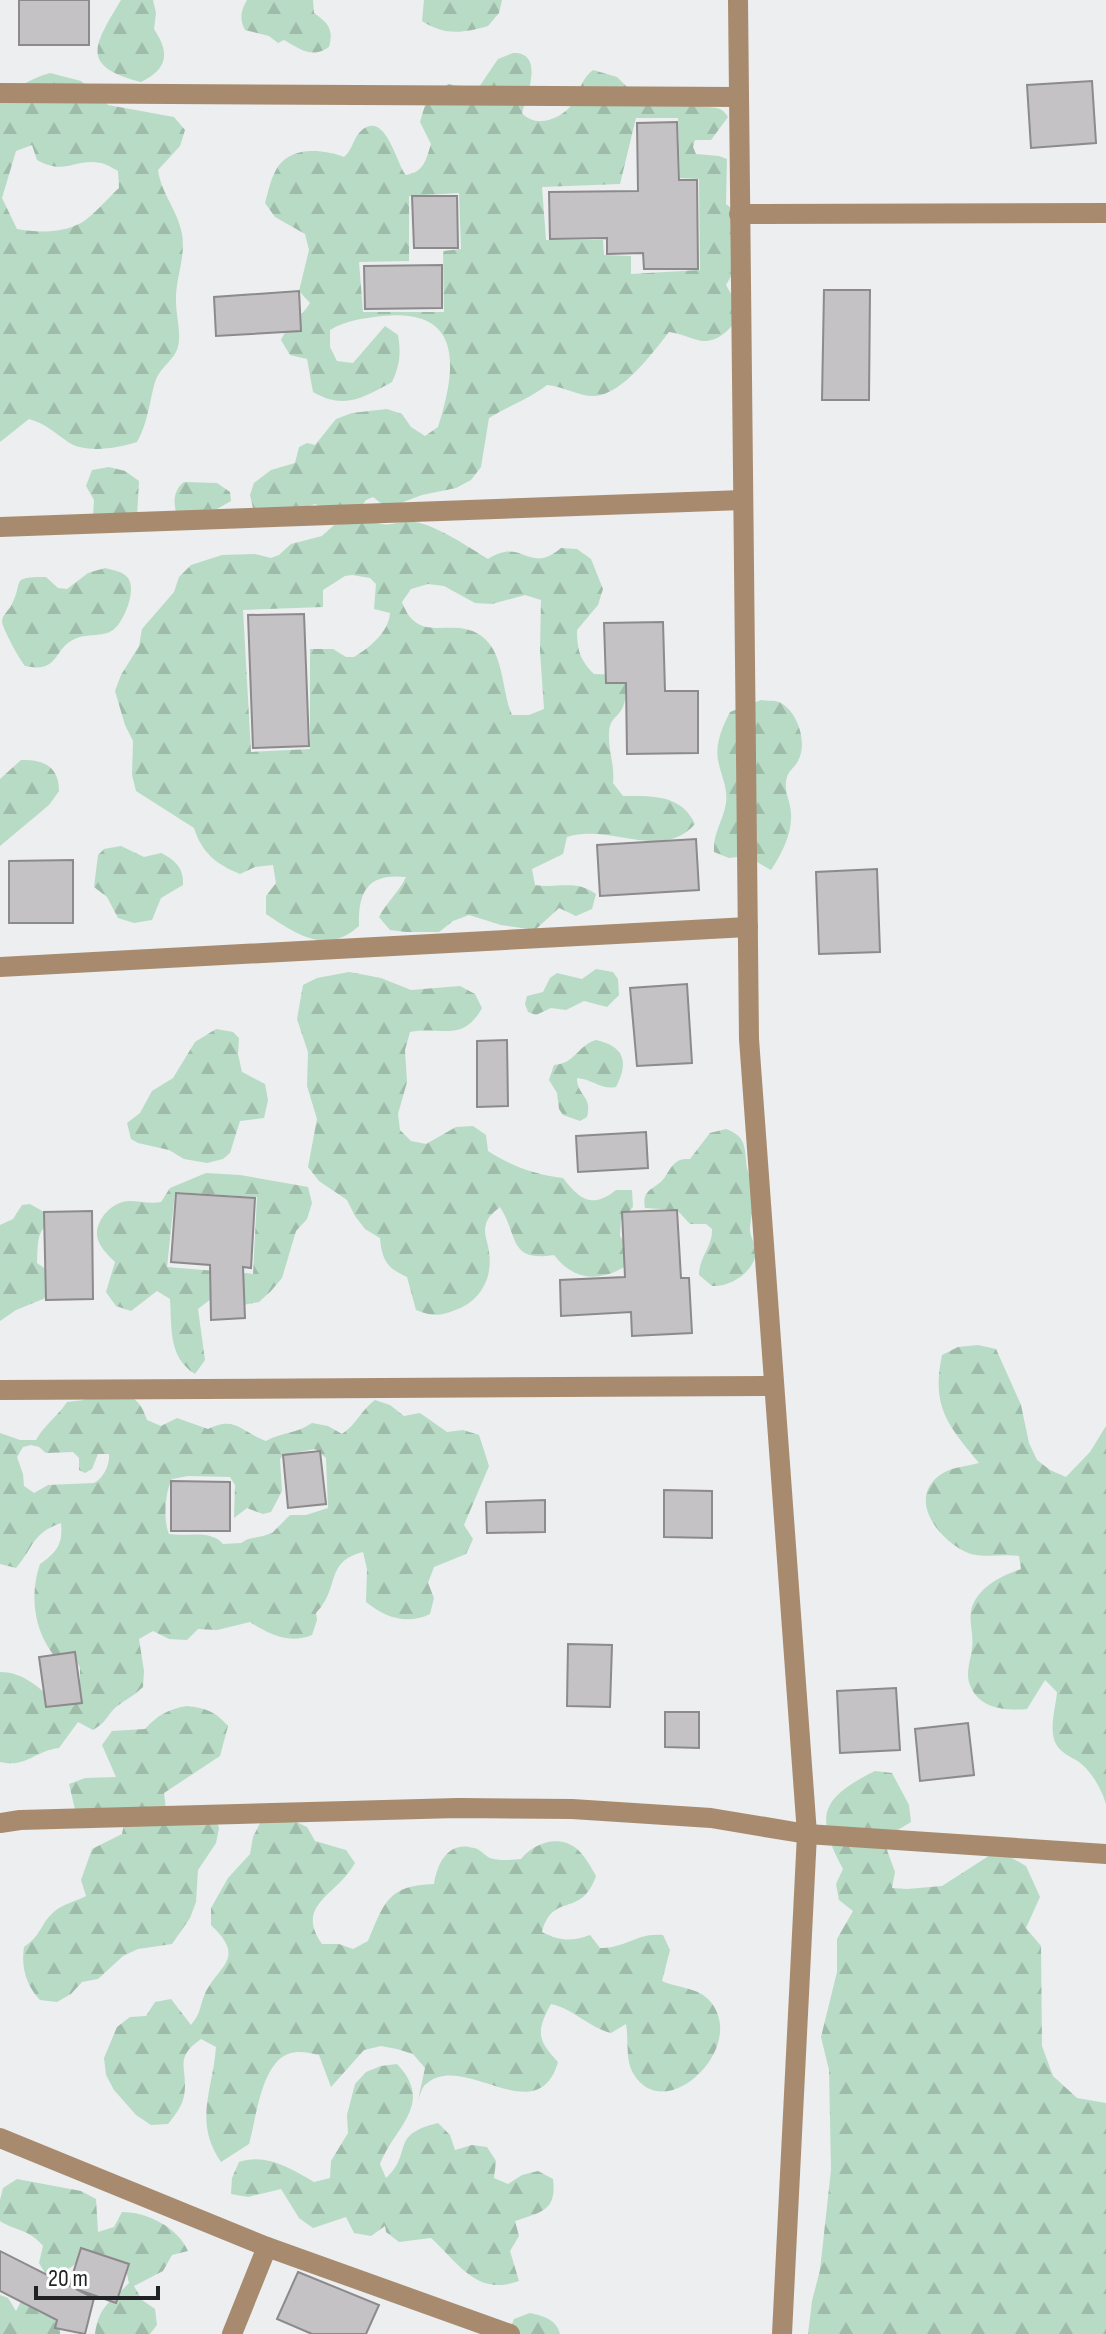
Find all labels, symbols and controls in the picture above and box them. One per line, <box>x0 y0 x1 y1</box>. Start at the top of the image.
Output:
scale bar <box>36 2250 158 2300</box>
text: 20 m <box>48 2264 88 2293</box>

